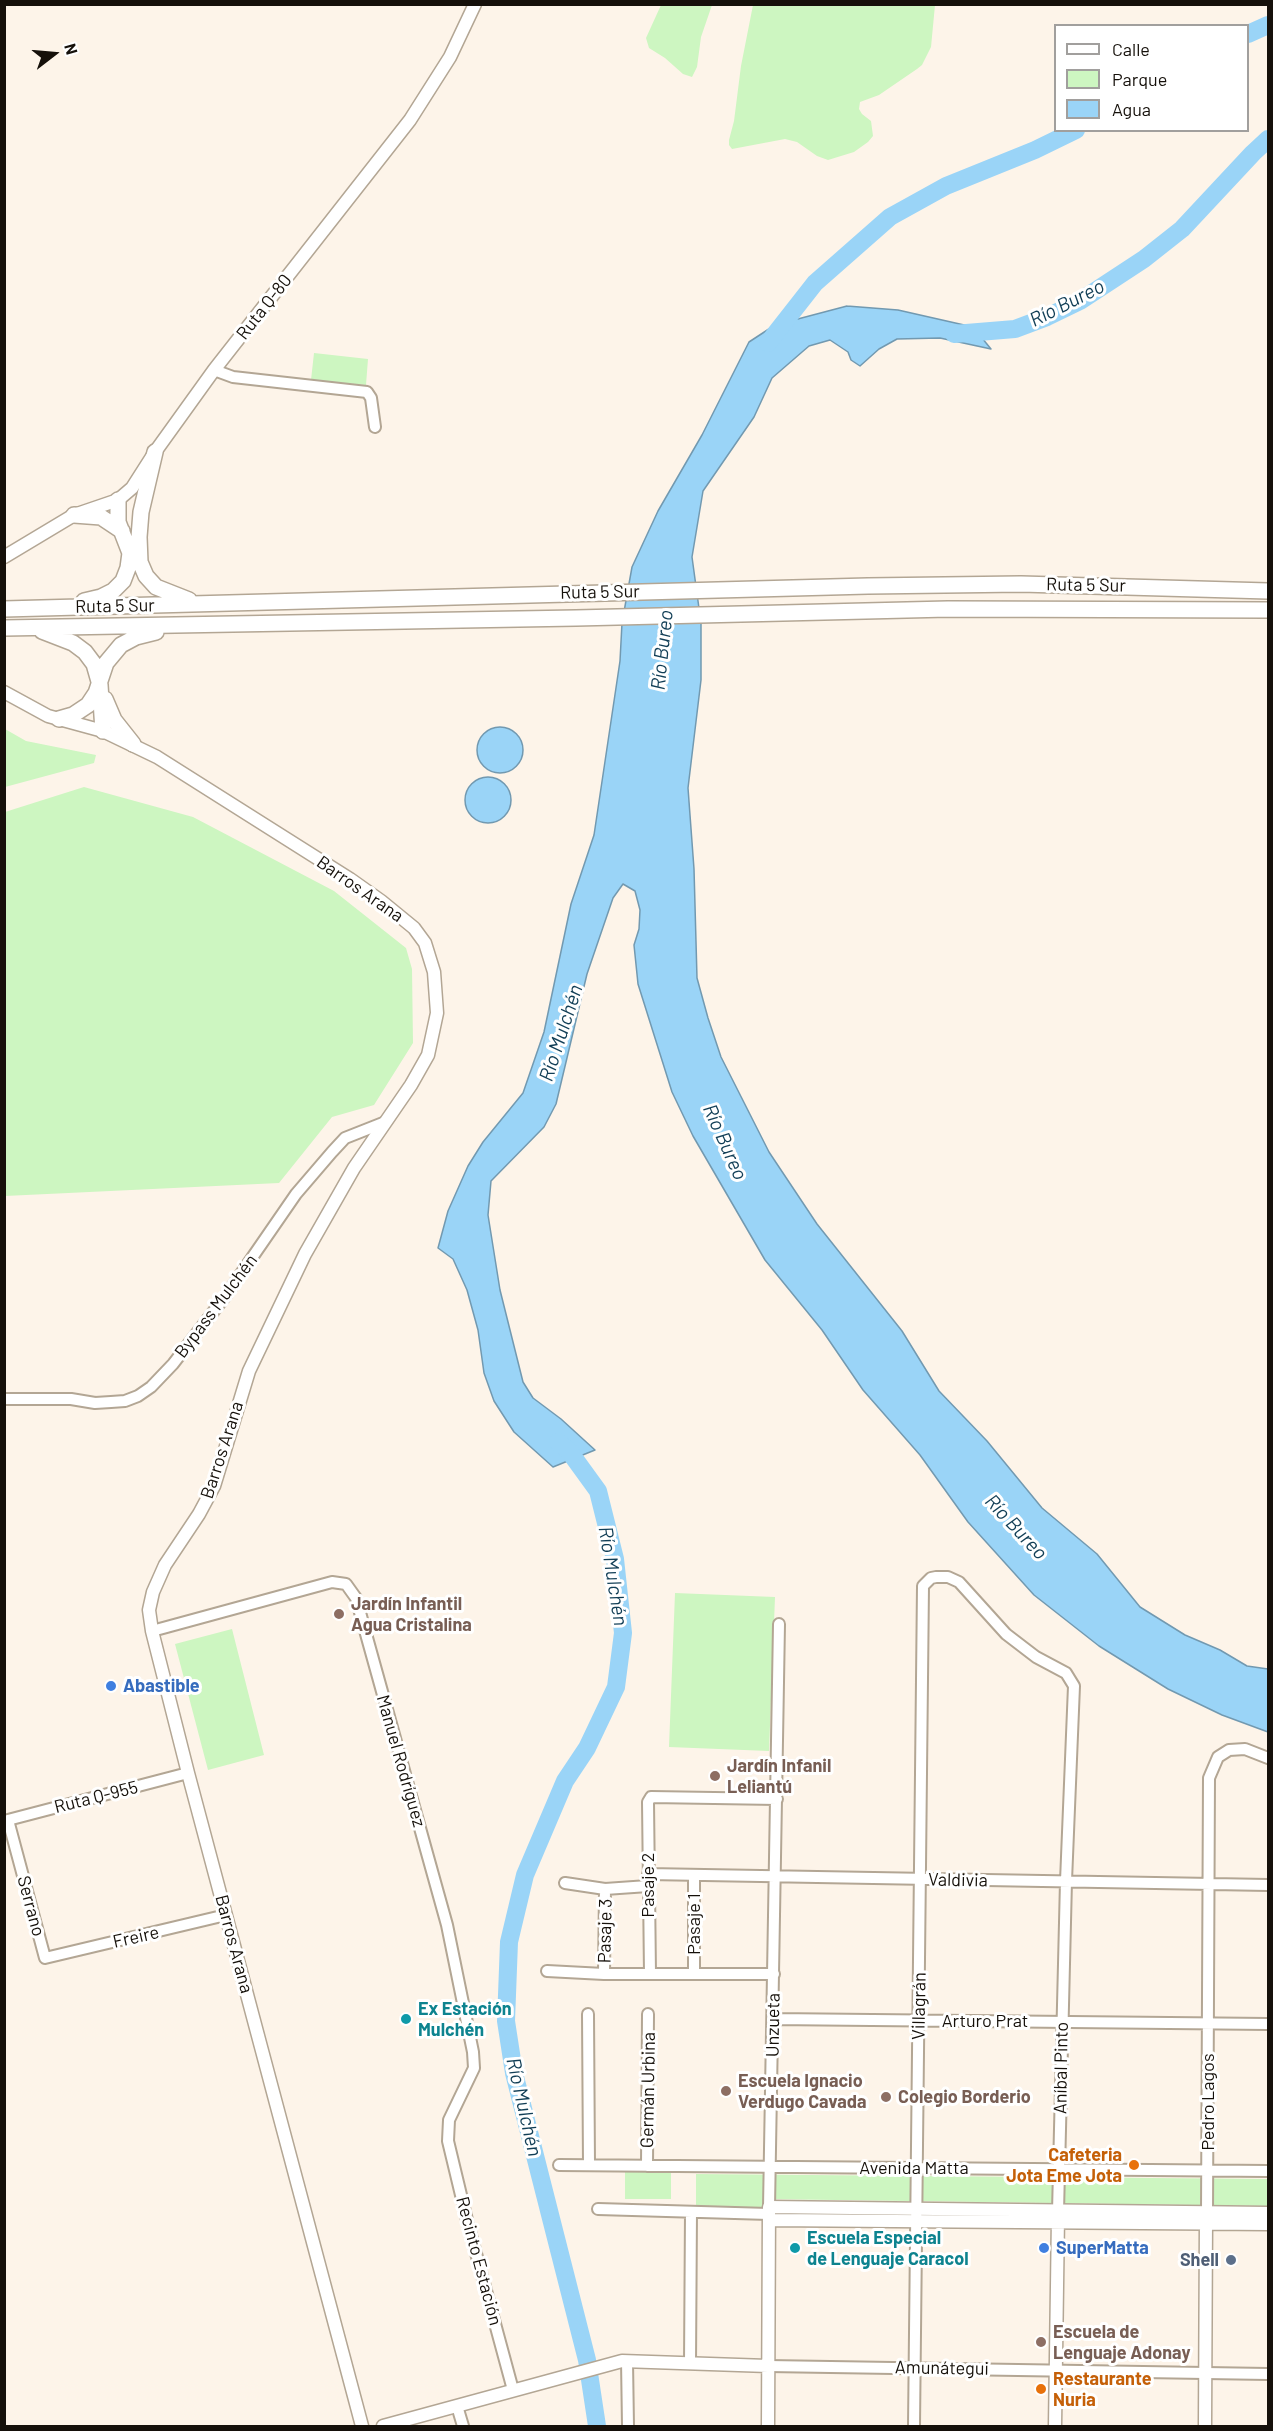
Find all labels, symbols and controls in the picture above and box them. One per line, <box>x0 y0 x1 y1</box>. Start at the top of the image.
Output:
north arrow <box>24 24 84 84</box>
legend <box>1054 24 1249 132</box>
text: Calle <box>1112 38 1150 60</box>
text: N <box>61 41 82 57</box>
text: Parque <box>1112 68 1167 90</box>
text: Agua <box>1112 98 1151 120</box>
street label: Ruta Q-80 <box>232 270 296 344</box>
water label: Río Bureo <box>1026 274 1108 332</box>
street label: Ruta 5 Sur <box>1046 574 1126 596</box>
street label: Ruta 5 Sur <box>560 581 640 603</box>
street label: Ruta 5 Sur <box>75 595 155 617</box>
water label: Río Bureo <box>646 609 678 691</box>
street label: Barros Arana <box>312 851 408 927</box>
water label: Río Mulchén <box>534 982 588 1084</box>
water label: Río Bureo <box>698 1100 752 1184</box>
street label: Bypass Mulchén <box>170 1250 262 1362</box>
street label: Barros Arana <box>196 1399 248 1501</box>
water label: Río Bureo <box>980 1489 1052 1565</box>
water label: Río Mulchén <box>593 1525 633 1627</box>
place label: Jardín Infantil Agua Cristalina <box>351 1593 472 1636</box>
marker: Jardín Infantil Agua Cristalina <box>332 1607 346 1621</box>
place label: Abastible <box>123 1675 200 1697</box>
marker: Abastible <box>104 1679 118 1693</box>
street label: Manuel Rodríguez <box>372 1692 430 1830</box>
place label: Jardín Infanil Leliantú <box>727 1755 831 1798</box>
marker: Jardín Infanil Leliantú <box>708 1769 722 1783</box>
street label: Ruta Q-955 <box>52 1776 140 1818</box>
street label: Pasaje 2 <box>637 1853 659 1917</box>
street label: Valdivia <box>928 1869 988 1891</box>
street label: Serrano <box>13 1873 49 1939</box>
street label: Barros Arana <box>210 1892 258 1996</box>
street label: Pasaje 1 <box>683 1893 705 1955</box>
street label: Pasaje 3 <box>594 1899 616 1963</box>
street label: Freire <box>111 1921 161 1953</box>
street label: Villagrán <box>908 1972 930 2040</box>
street label: Unzueta <box>762 1993 784 2057</box>
place label: Ex Estación Mulchén <box>418 1998 512 2040</box>
street label: Arturo Prat <box>942 2010 1028 2032</box>
marker: Ex Estación Mulchén <box>399 2012 413 2026</box>
street label: Aníbal Pinto <box>1049 2022 1073 2114</box>
street label: Germán Urbina <box>636 2032 660 2148</box>
street label: Pedro Lagos <box>1197 2053 1219 2151</box>
water label: Río Mulchén <box>501 2055 547 2159</box>
place label: Escuela Ignacio Verdugo Cavada <box>738 2070 866 2112</box>
marker: Escuela Ignacio Verdugo Cavada <box>719 2084 733 2098</box>
place label: Colegio Borderio <box>898 2086 1031 2108</box>
marker: Colegio Borderio <box>879 2090 893 2104</box>
place label: Cafeteria Jota Eme Jota <box>1006 2144 1122 2186</box>
street label: Avenida Matta <box>859 2157 969 2179</box>
marker: Cafeteria Jota Eme Jota <box>1127 2158 1141 2172</box>
street label: Recinto Estación <box>451 2194 507 2328</box>
place label: Escuela Especial de Lenguaje Caracol <box>807 2227 969 2270</box>
place label: SuperMatta <box>1056 2237 1149 2259</box>
marker: Escuela Especial de Lenguaje Caracol <box>788 2241 802 2255</box>
marker: SuperMatta <box>1037 2241 1051 2255</box>
place label: Shell <box>1180 2249 1219 2271</box>
marker: Shell <box>1224 2253 1238 2267</box>
place label: Escuela de Lenguaje Adonay <box>1053 2321 1190 2364</box>
marker: Escuela de Lenguaje Adonay <box>1034 2335 1048 2349</box>
street label: Amunátegui <box>895 2356 989 2380</box>
place label: Restaurante Nuria <box>1053 2368 1151 2410</box>
marker: Restaurante Nuria <box>1034 2382 1048 2396</box>

